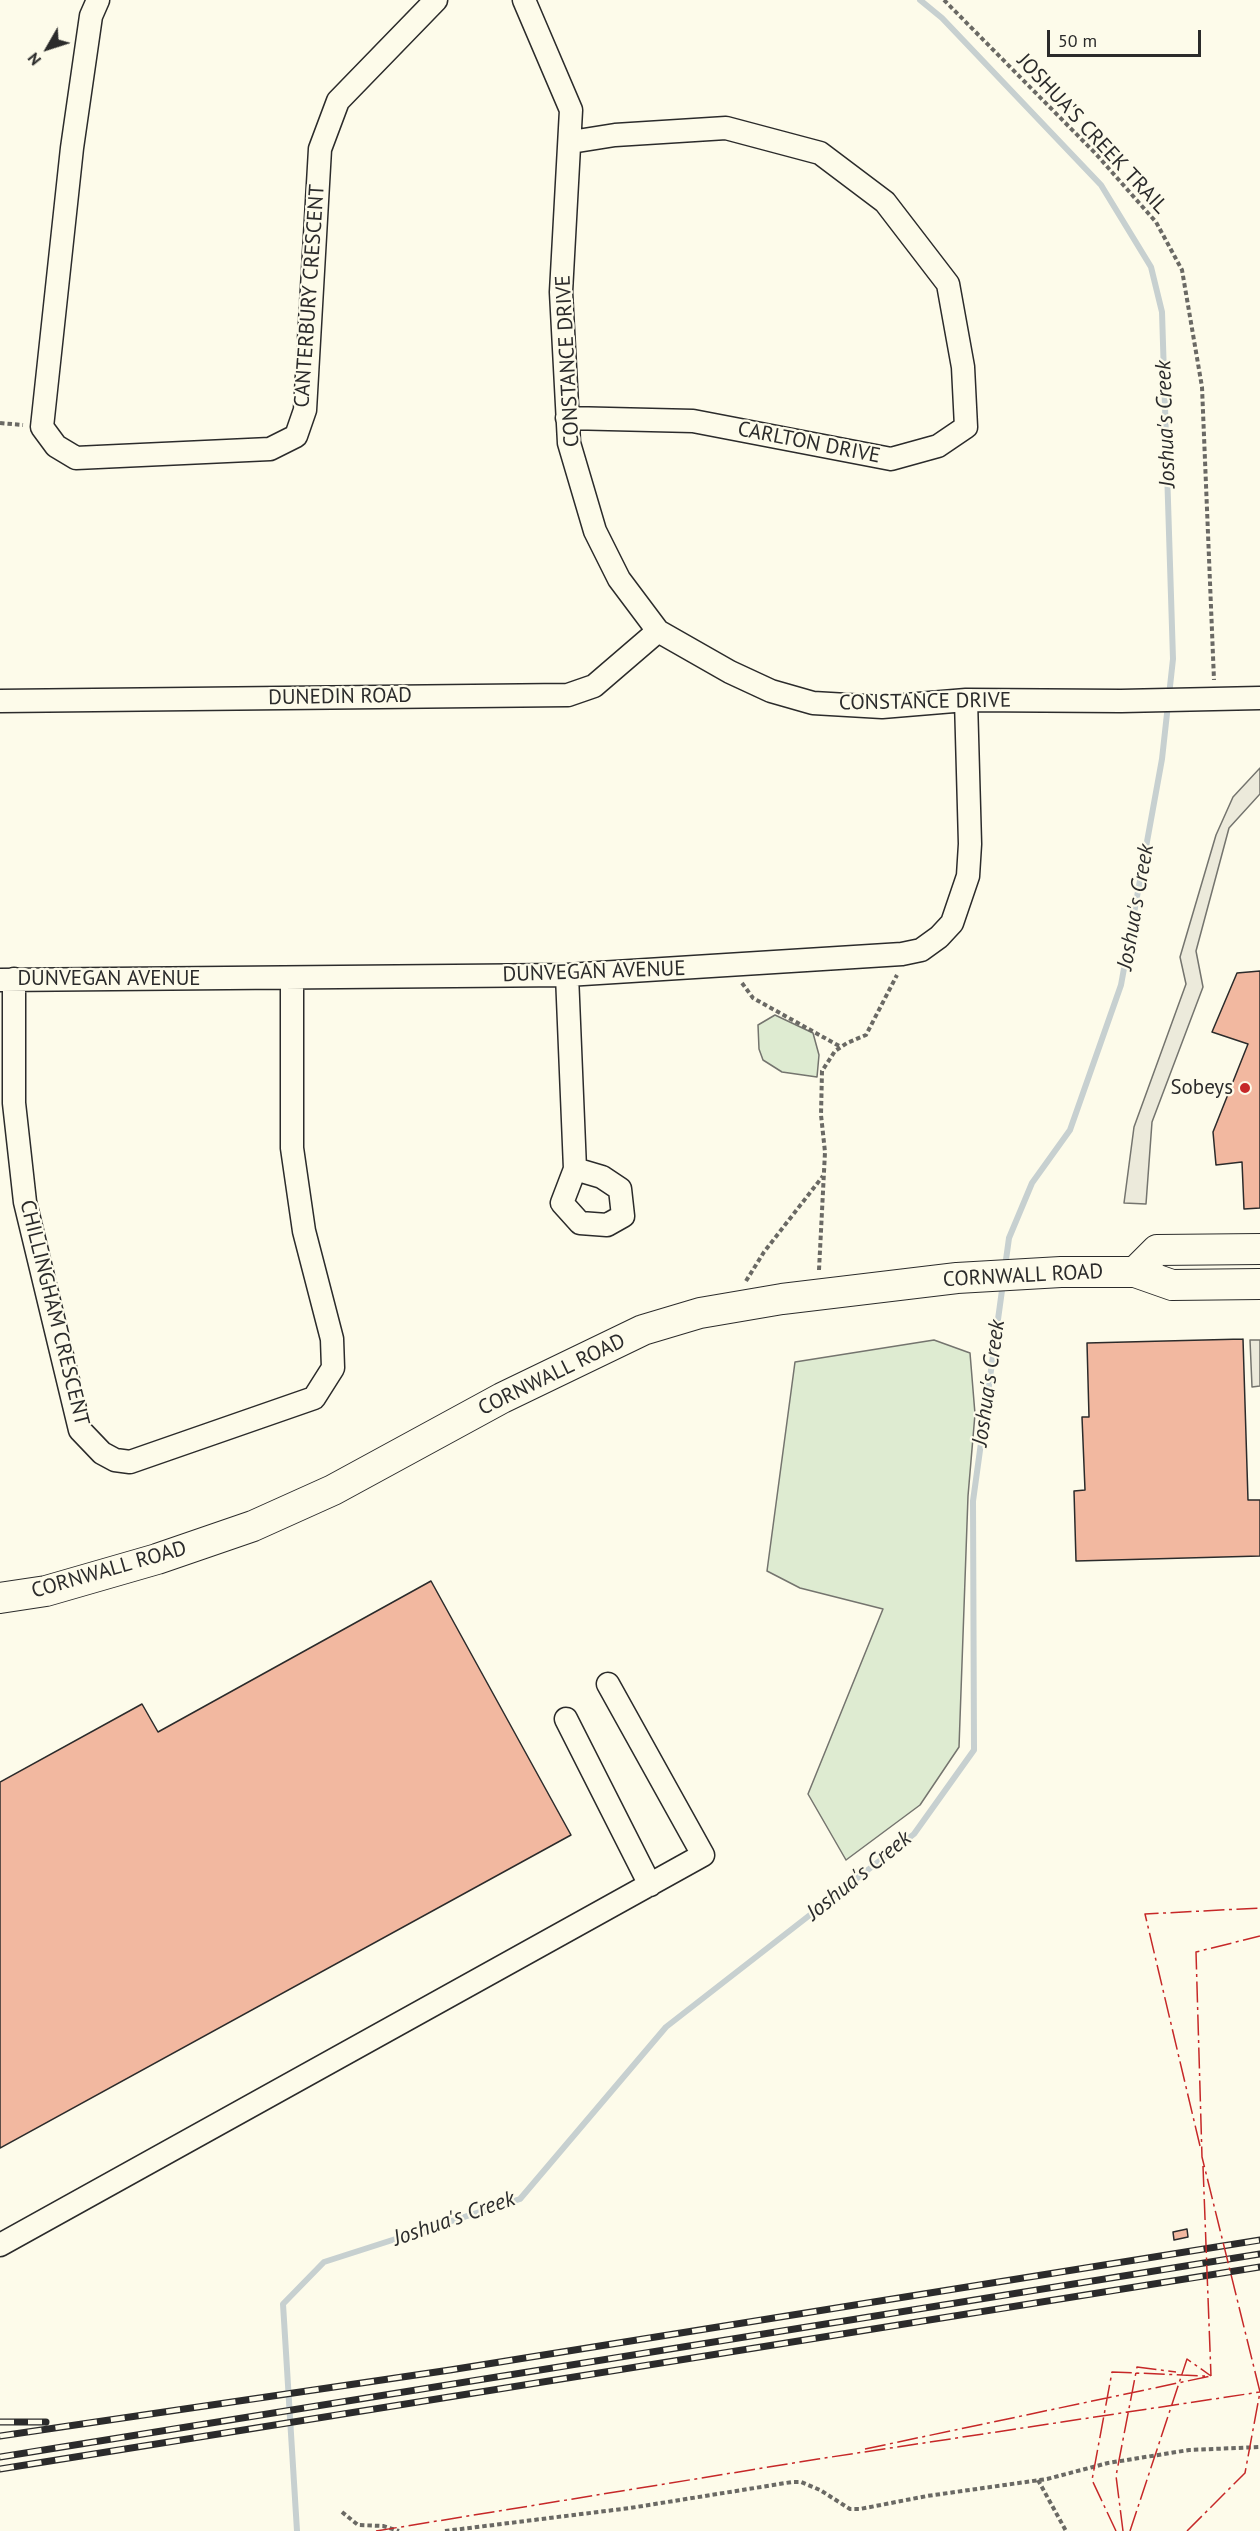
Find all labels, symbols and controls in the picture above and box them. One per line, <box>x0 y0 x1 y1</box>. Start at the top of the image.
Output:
north arrow <box>18 18 78 78</box>
scale bar <box>1050 18 1204 56</box>
text: 50 m <box>1058 29 1097 52</box>
text: N <box>23 49 45 70</box>
street label: JOSHUA'S CREEK TRAIL <box>1011 49 1173 219</box>
street label: CANTERBURY CRESCENT <box>290 184 330 408</box>
street label: CONSTANCE DRIVE <box>551 274 585 448</box>
water label: Joshua's Creek <box>1151 360 1181 488</box>
street label: CARLTON DRIVE <box>736 417 882 469</box>
street label: DUNEDIN ROAD <box>268 683 412 711</box>
street label: CONSTANCE DRIVE <box>839 688 1011 716</box>
water label: Joshua's Creek <box>1112 842 1160 972</box>
street label: DUNVEGAN AVENUE <box>502 956 686 988</box>
street label: DUNVEGAN AVENUE <box>17 966 201 992</box>
place label: Sobeys <box>1170 1075 1233 1101</box>
marker: Sobeys <box>1238 1081 1252 1095</box>
street label: CHILLINGHAM CRESCENT <box>14 1198 94 1428</box>
street label: CORNWALL ROAD <box>942 1259 1104 1293</box>
water label: Joshua's Creek <box>967 1318 1011 1448</box>
street label: CORNWALL ROAD <box>474 1329 630 1421</box>
street label: CORNWALL ROAD <box>28 1536 190 1604</box>
water label: Joshua's Creek <box>801 1826 917 1926</box>
water label: Joshua's Creek <box>390 2186 518 2252</box>

